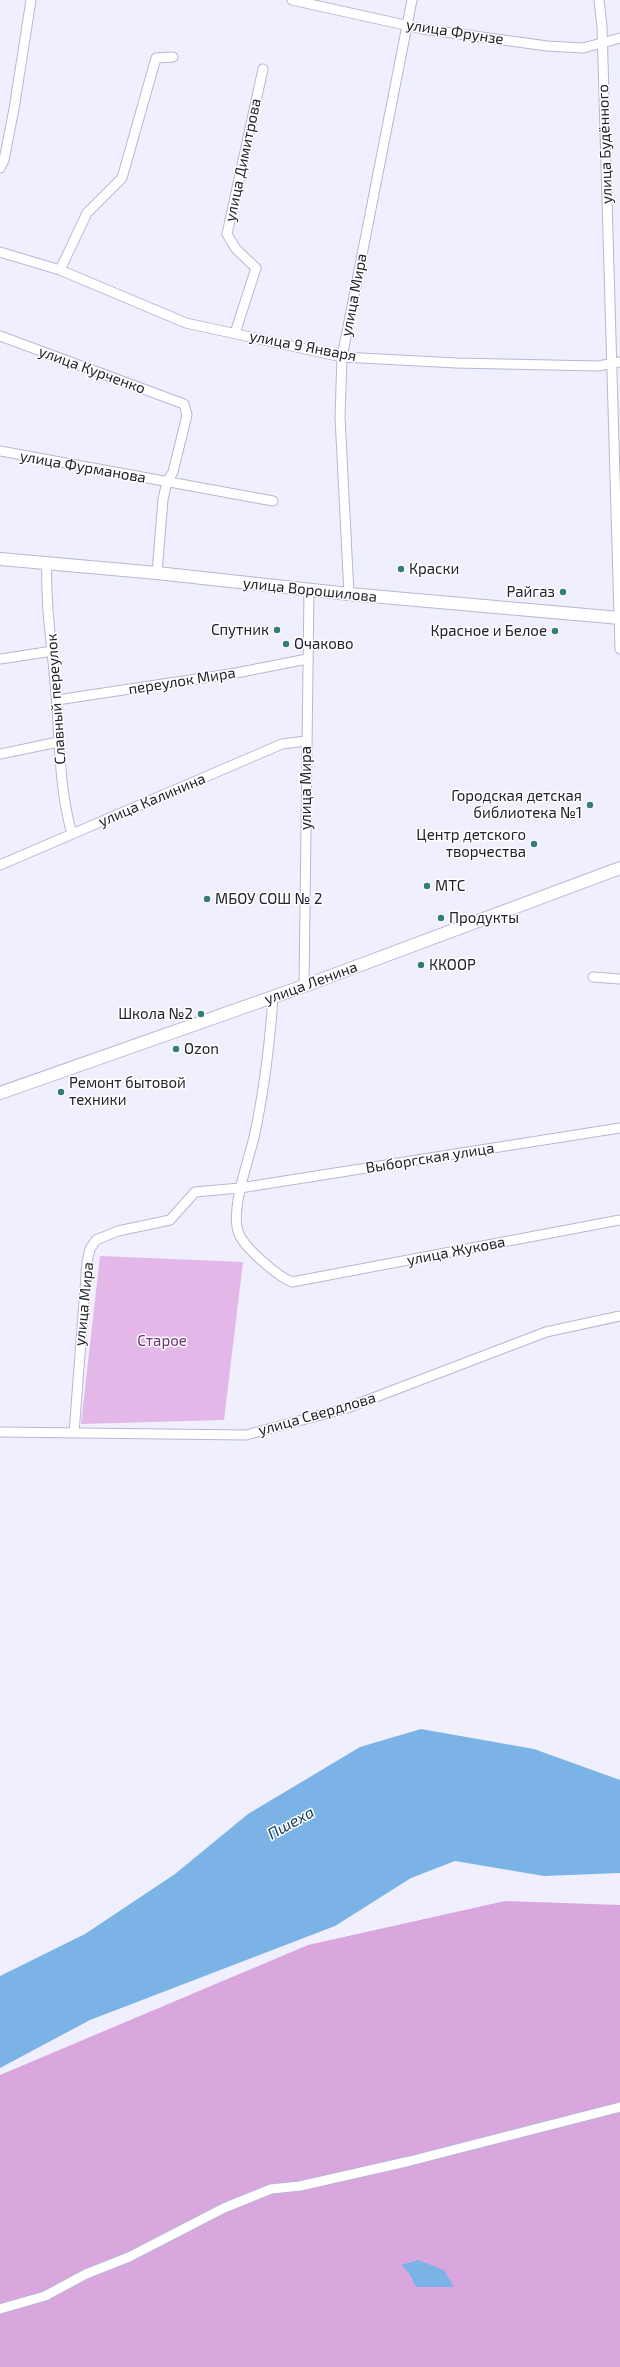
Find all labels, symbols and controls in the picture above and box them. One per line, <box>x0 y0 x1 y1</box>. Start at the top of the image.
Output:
street label: улица Фрунзе <box>405 15 505 49</box>
street label: улица Будённого <box>594 84 616 204</box>
street label: улица Димитрова <box>221 97 265 223</box>
street label: улица Мира <box>337 252 371 338</box>
street label: улица 9 Января <box>248 327 358 365</box>
street label: улица Курченко <box>36 342 148 398</box>
street label: улица Фурманова <box>19 447 147 487</box>
place label: Краски <box>409 560 459 578</box>
marker: Краски <box>396 564 406 574</box>
street label: улица Ворошилова <box>242 574 378 606</box>
place label: Райгаз <box>506 583 555 601</box>
marker: Райгаз <box>558 587 568 597</box>
place label: Спутник <box>211 621 269 639</box>
place label: Красное и Белое <box>431 622 547 640</box>
marker: Спутник <box>272 625 282 635</box>
marker: Красное и Белое <box>550 626 560 636</box>
street label: Славный переулок <box>42 633 70 765</box>
place label: Очаково <box>294 635 354 653</box>
marker: Очаково <box>281 639 291 649</box>
street label: переулок Мира <box>127 664 237 698</box>
street label: улица Мира <box>297 746 315 830</box>
street label: улица Калинина <box>96 769 208 831</box>
place label: Городская детская библиотека №1 <box>451 787 582 822</box>
marker: Городская детская библиотека №1 <box>585 800 595 810</box>
place label: Центр детского творчества <box>416 826 526 861</box>
marker: Центр детского творчества <box>529 839 539 849</box>
place label: МТС <box>435 877 465 895</box>
marker: МТС <box>422 881 432 891</box>
place label: МБОУ СОШ № 2 <box>215 890 322 908</box>
marker: МБОУ СОШ № 2 <box>202 894 212 904</box>
place label: Продукты <box>449 909 519 927</box>
marker: Продукты <box>436 913 446 923</box>
place label: ККООР <box>429 956 476 974</box>
street label: улица Ленина <box>262 958 360 1008</box>
marker: ККООР <box>416 960 426 970</box>
place label: Школа №2 <box>118 1005 193 1023</box>
marker: Школа №2 <box>196 1009 206 1019</box>
place label: Ozon <box>184 1040 219 1058</box>
marker: Ozon <box>171 1044 181 1054</box>
place label: Ремонт бытовой техники <box>69 1074 186 1109</box>
marker: Ремонт бытовой техники <box>56 1087 66 1097</box>
street label: Выборгская улица <box>364 1139 496 1177</box>
street label: улица Жукова <box>405 1233 507 1269</box>
street label: улица Мира <box>71 1261 97 1347</box>
park label: Старое <box>137 1332 187 1350</box>
street label: улица Свердлова <box>256 1389 378 1439</box>
water label: Пшеха <box>264 1802 318 1844</box>

